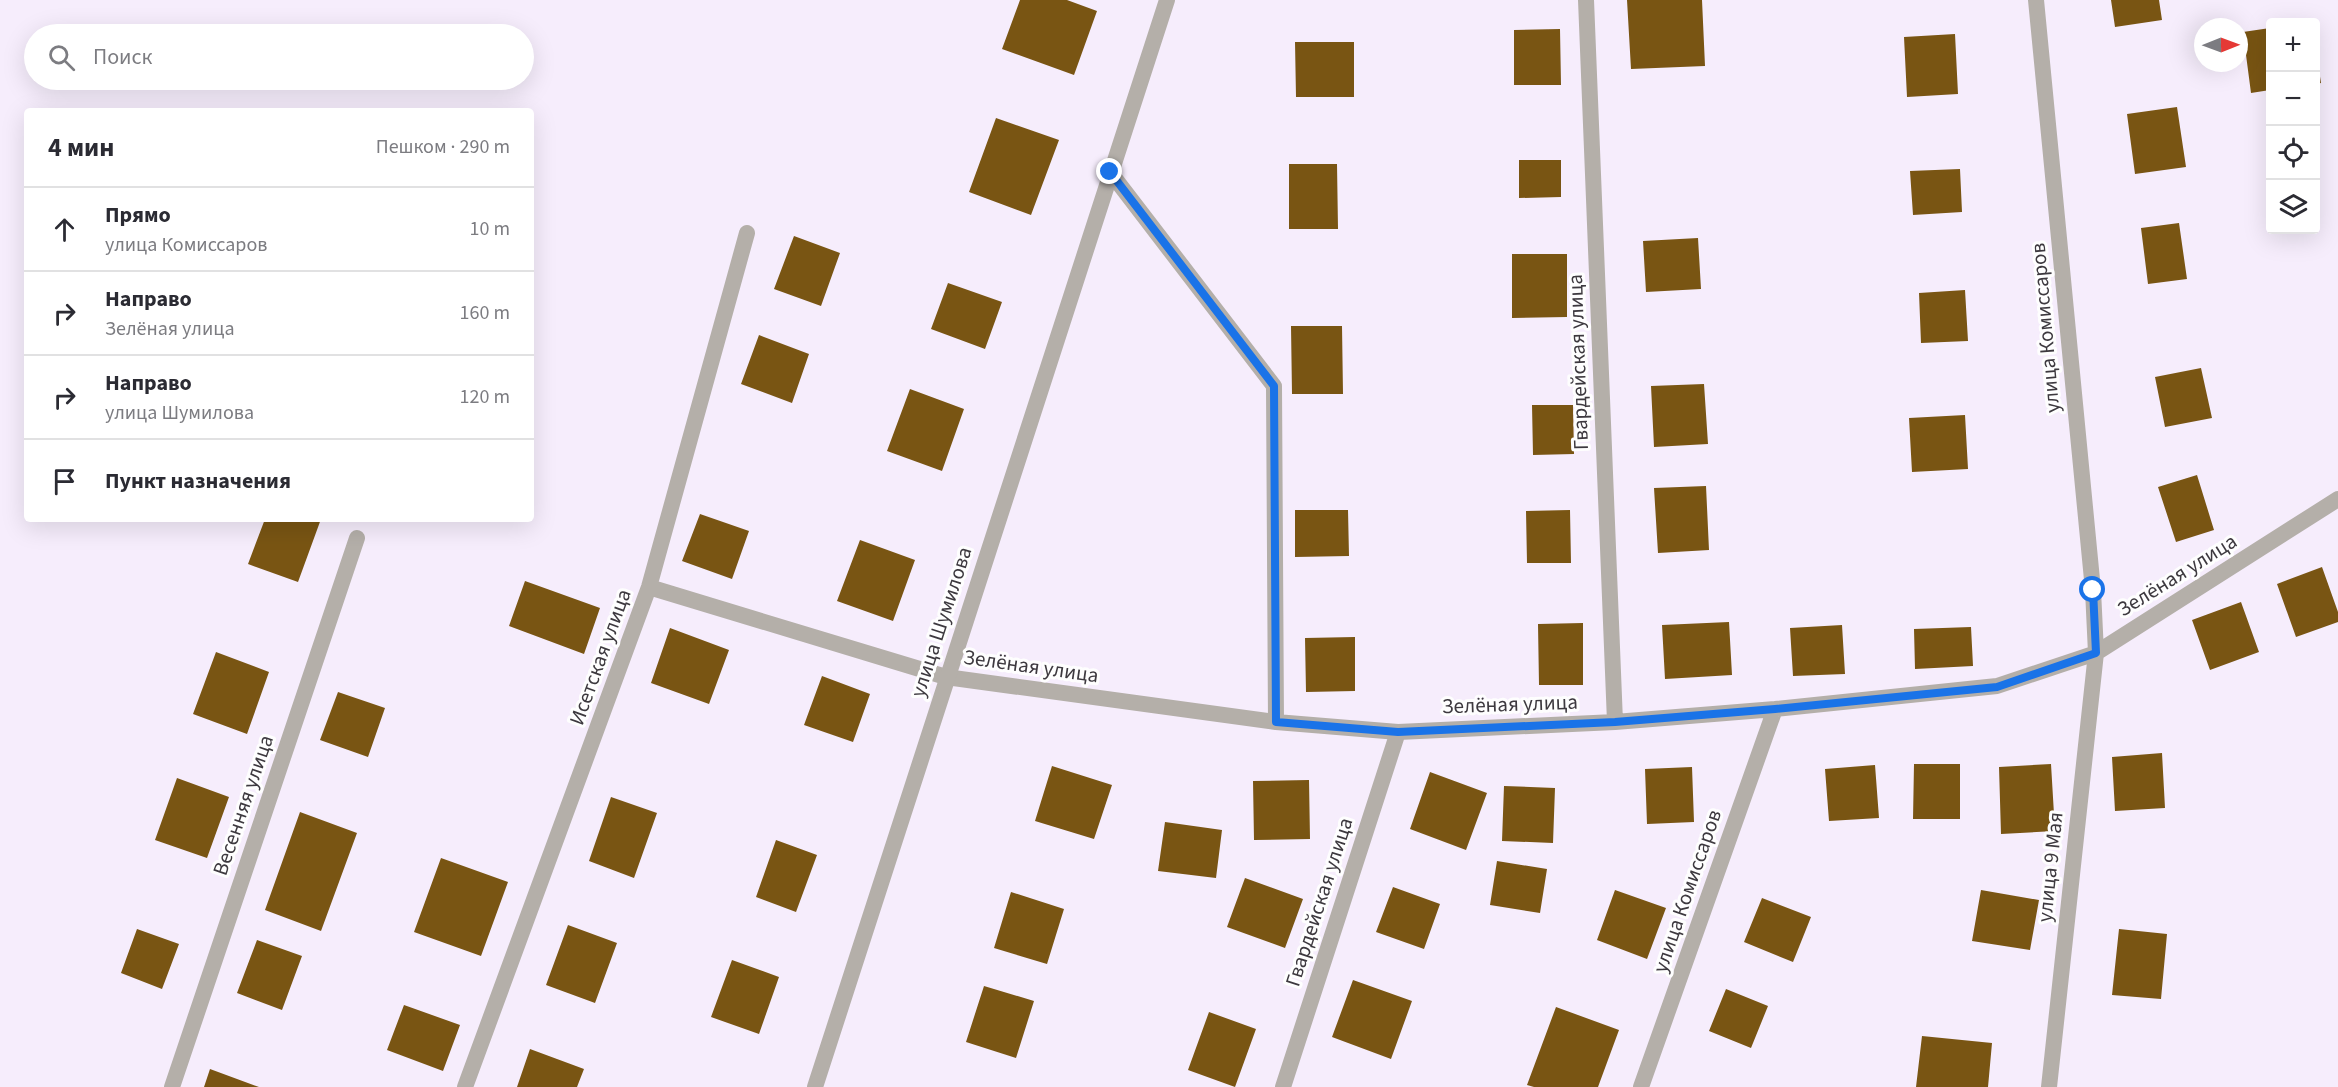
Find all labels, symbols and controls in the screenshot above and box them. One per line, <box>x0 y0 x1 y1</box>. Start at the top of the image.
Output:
north arrow <box>2194 18 2248 72</box>
map controls <box>2266 18 2320 234</box>
button: + <box>2266 18 2320 72</box>
search box <box>24 24 534 90</box>
icon: search <box>45 41 78 74</box>
text: Поиск <box>93 41 152 73</box>
button: − <box>2266 72 2320 126</box>
button: locate <box>2266 126 2320 180</box>
text: 4 мин <box>48 129 114 166</box>
text: Пешком · 290 m <box>376 133 510 161</box>
route end <box>1096 158 1122 184</box>
button: layers <box>2266 180 2320 234</box>
text: Прямо <box>105 199 171 231</box>
icon: ahead <box>48 213 81 246</box>
text: 10 m <box>470 215 510 243</box>
text: улица Комиссаров <box>105 231 267 259</box>
street label: улица Комиссаров <box>2023 242 2067 414</box>
street label: Гвардейская улица <box>1560 274 1596 450</box>
text: Направо <box>105 283 192 315</box>
icon: right <box>48 297 81 330</box>
text: 160 m <box>460 299 510 327</box>
text: Зелёная улица <box>105 315 235 343</box>
text: Направо <box>105 367 192 399</box>
icon: right <box>48 381 81 414</box>
text: 120 m <box>460 383 510 411</box>
text: улица Шумилова <box>105 399 254 427</box>
icon: arrive <box>48 465 81 498</box>
text: Пункт назначения <box>105 465 291 497</box>
street label: Зелёная улица <box>2111 526 2243 624</box>
street label: улица Шумилова <box>903 543 979 701</box>
route start <box>2079 576 2105 602</box>
street label: Исетская улица <box>561 585 639 729</box>
street label: Зелёная улица <box>962 642 1100 690</box>
street label: Зелёная улица <box>1442 687 1578 721</box>
street label: Весенняя улица <box>205 731 281 879</box>
street label: улица Комиссаров <box>1645 805 1729 977</box>
street label: улица 9 Мая <box>2029 810 2071 924</box>
street label: Гвардейская улица <box>1278 814 1360 990</box>

